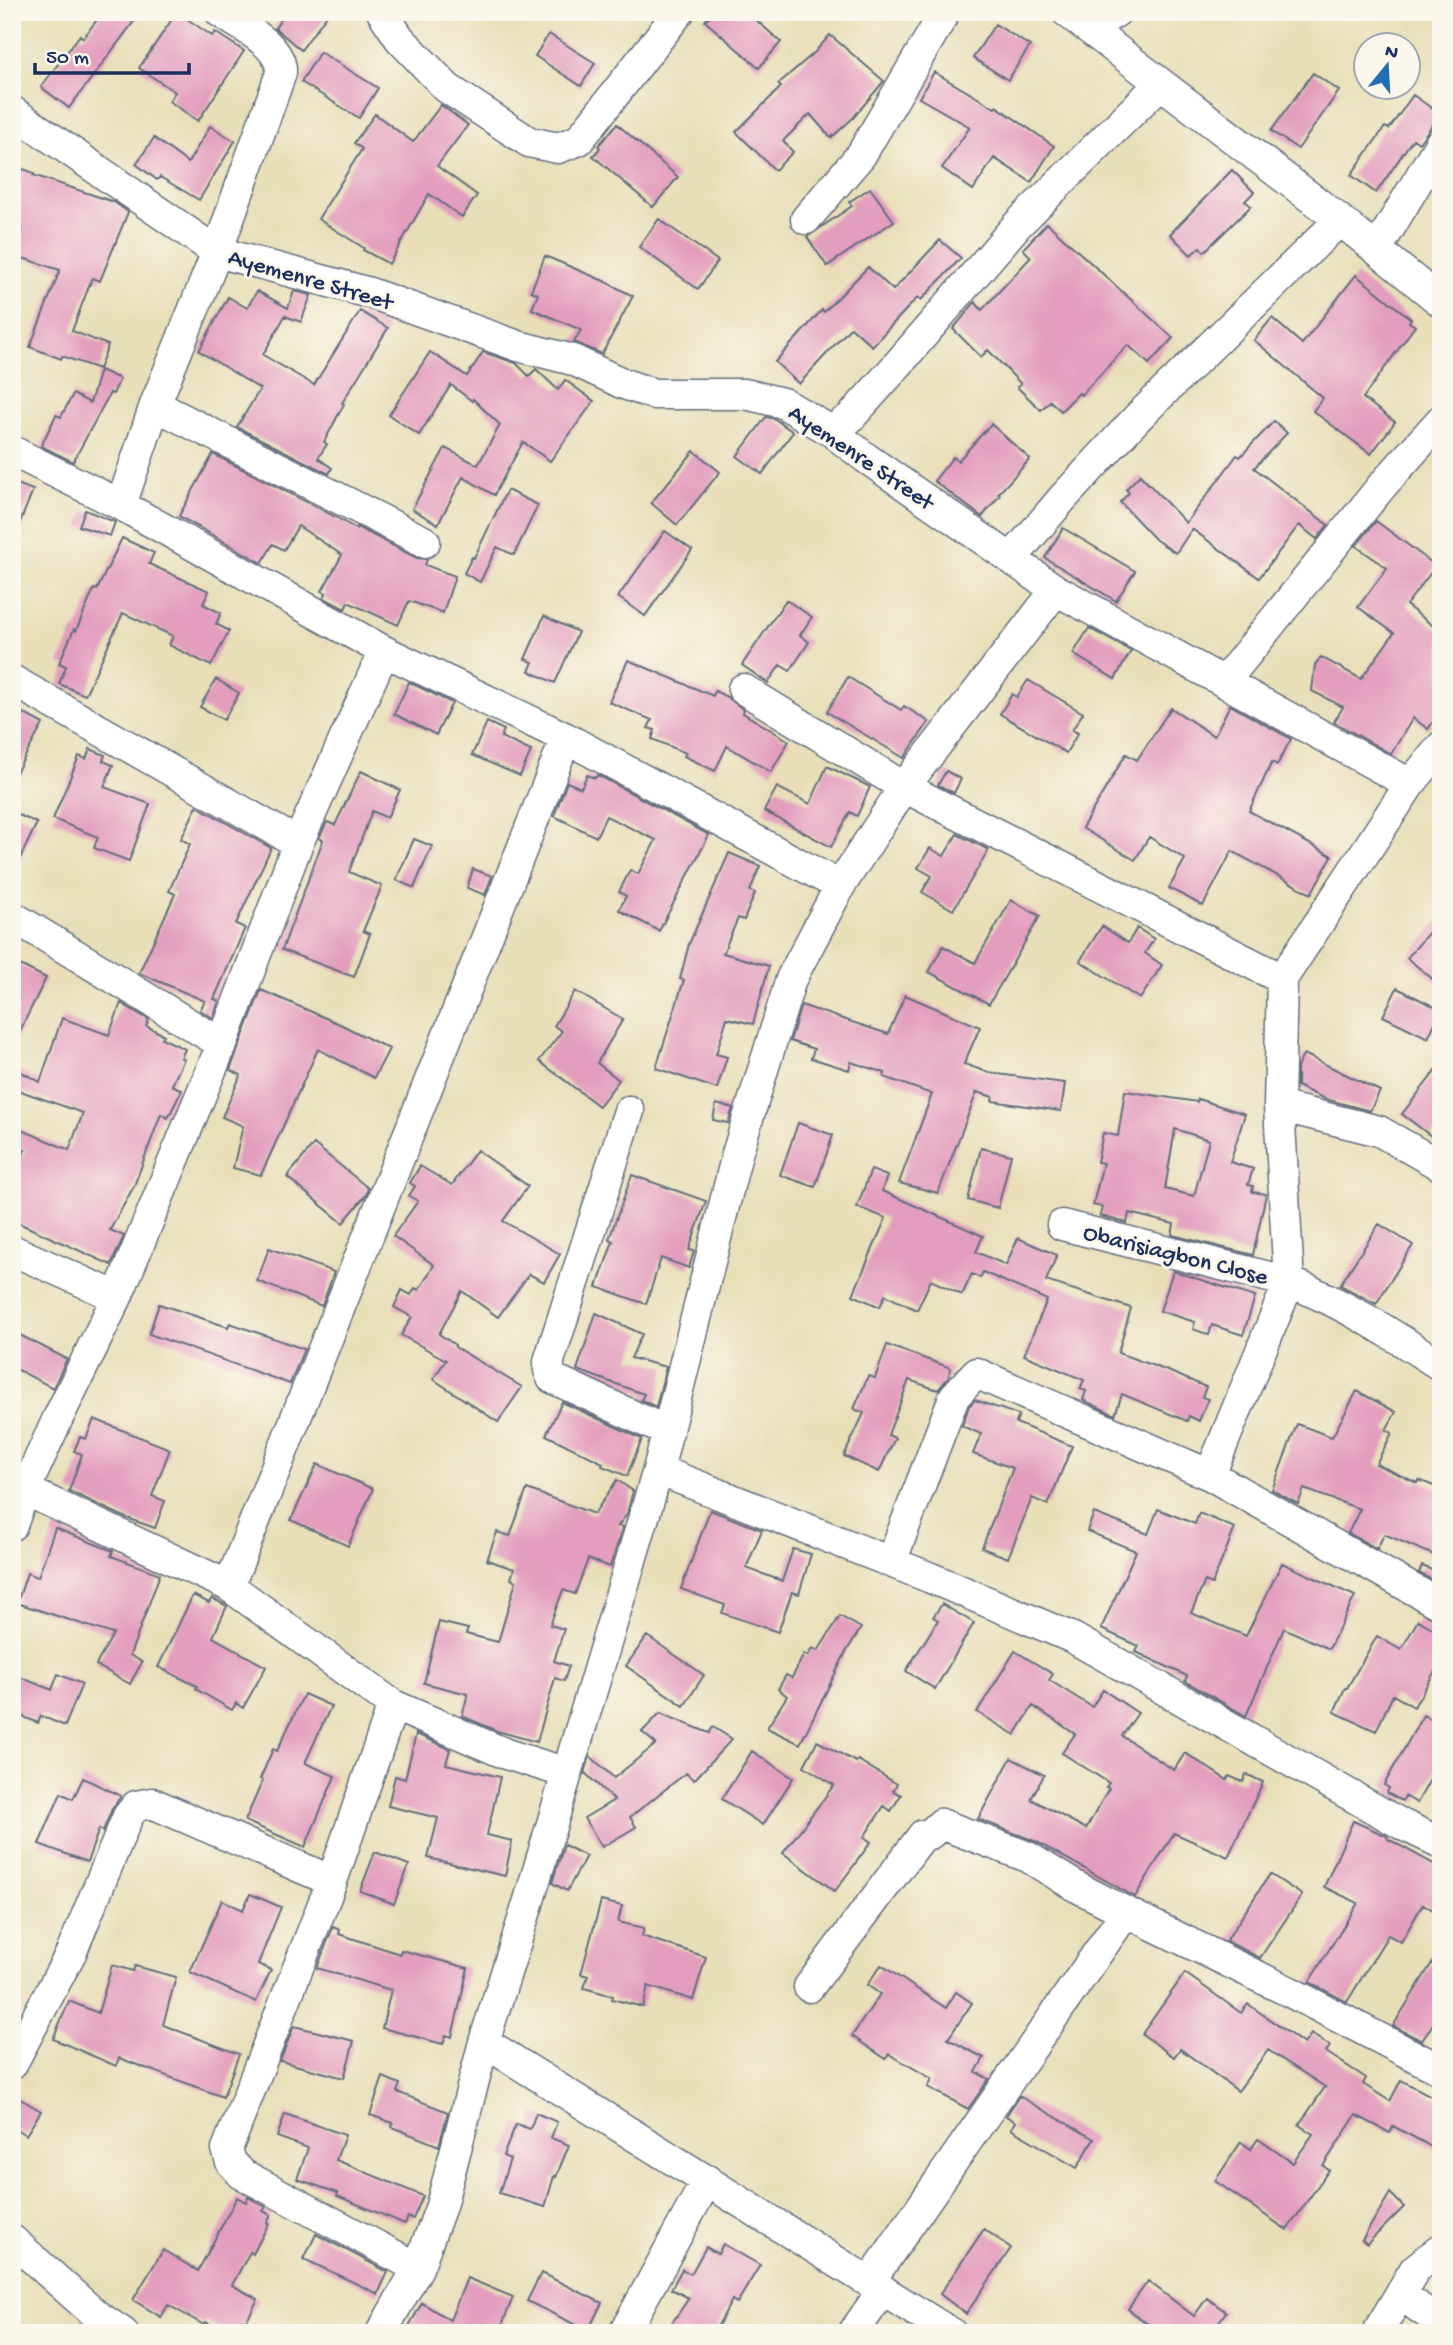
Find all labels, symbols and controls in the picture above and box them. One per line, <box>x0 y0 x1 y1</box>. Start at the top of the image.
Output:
scale bar <box>35 32 189 76</box>
north arrow <box>1352 32 1422 102</box>
text: N <box>1382 40 1401 66</box>
text: 50 m <box>46 47 89 72</box>
street label: Ayemenre Street <box>224 244 398 319</box>
street label: Ayemenre Street <box>782 399 940 520</box>
street label: Obarisiagbon Close <box>1080 1219 1271 1294</box>

